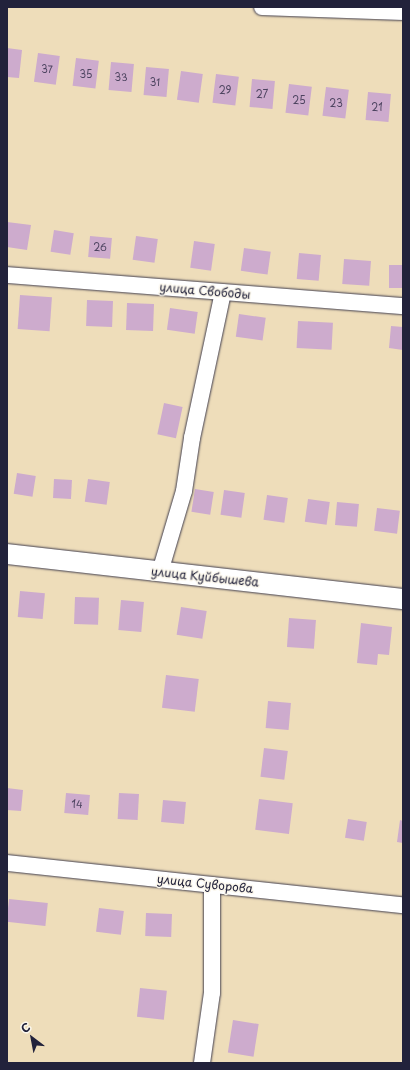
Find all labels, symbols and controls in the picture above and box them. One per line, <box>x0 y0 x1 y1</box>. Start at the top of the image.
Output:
house number: 37 <box>41 63 53 75</box>
house number: 35 <box>80 68 92 80</box>
house number: 33 <box>114 71 128 83</box>
house number: 31 <box>150 76 160 88</box>
house number: 29 <box>219 84 231 96</box>
house number: 27 <box>256 88 268 100</box>
house number: 25 <box>292 94 306 106</box>
house number: 23 <box>329 97 343 109</box>
house number: 21 <box>371 101 383 113</box>
house number: 26 <box>93 241 107 253</box>
street label: улица Свободы <box>159 280 251 302</box>
street label: улица Куйбышева <box>150 564 260 590</box>
house number: 14 <box>71 798 83 810</box>
street label: улица Суворова <box>156 872 254 896</box>
north arrow <box>12 1018 52 1058</box>
text: С <box>17 1018 33 1037</box>

